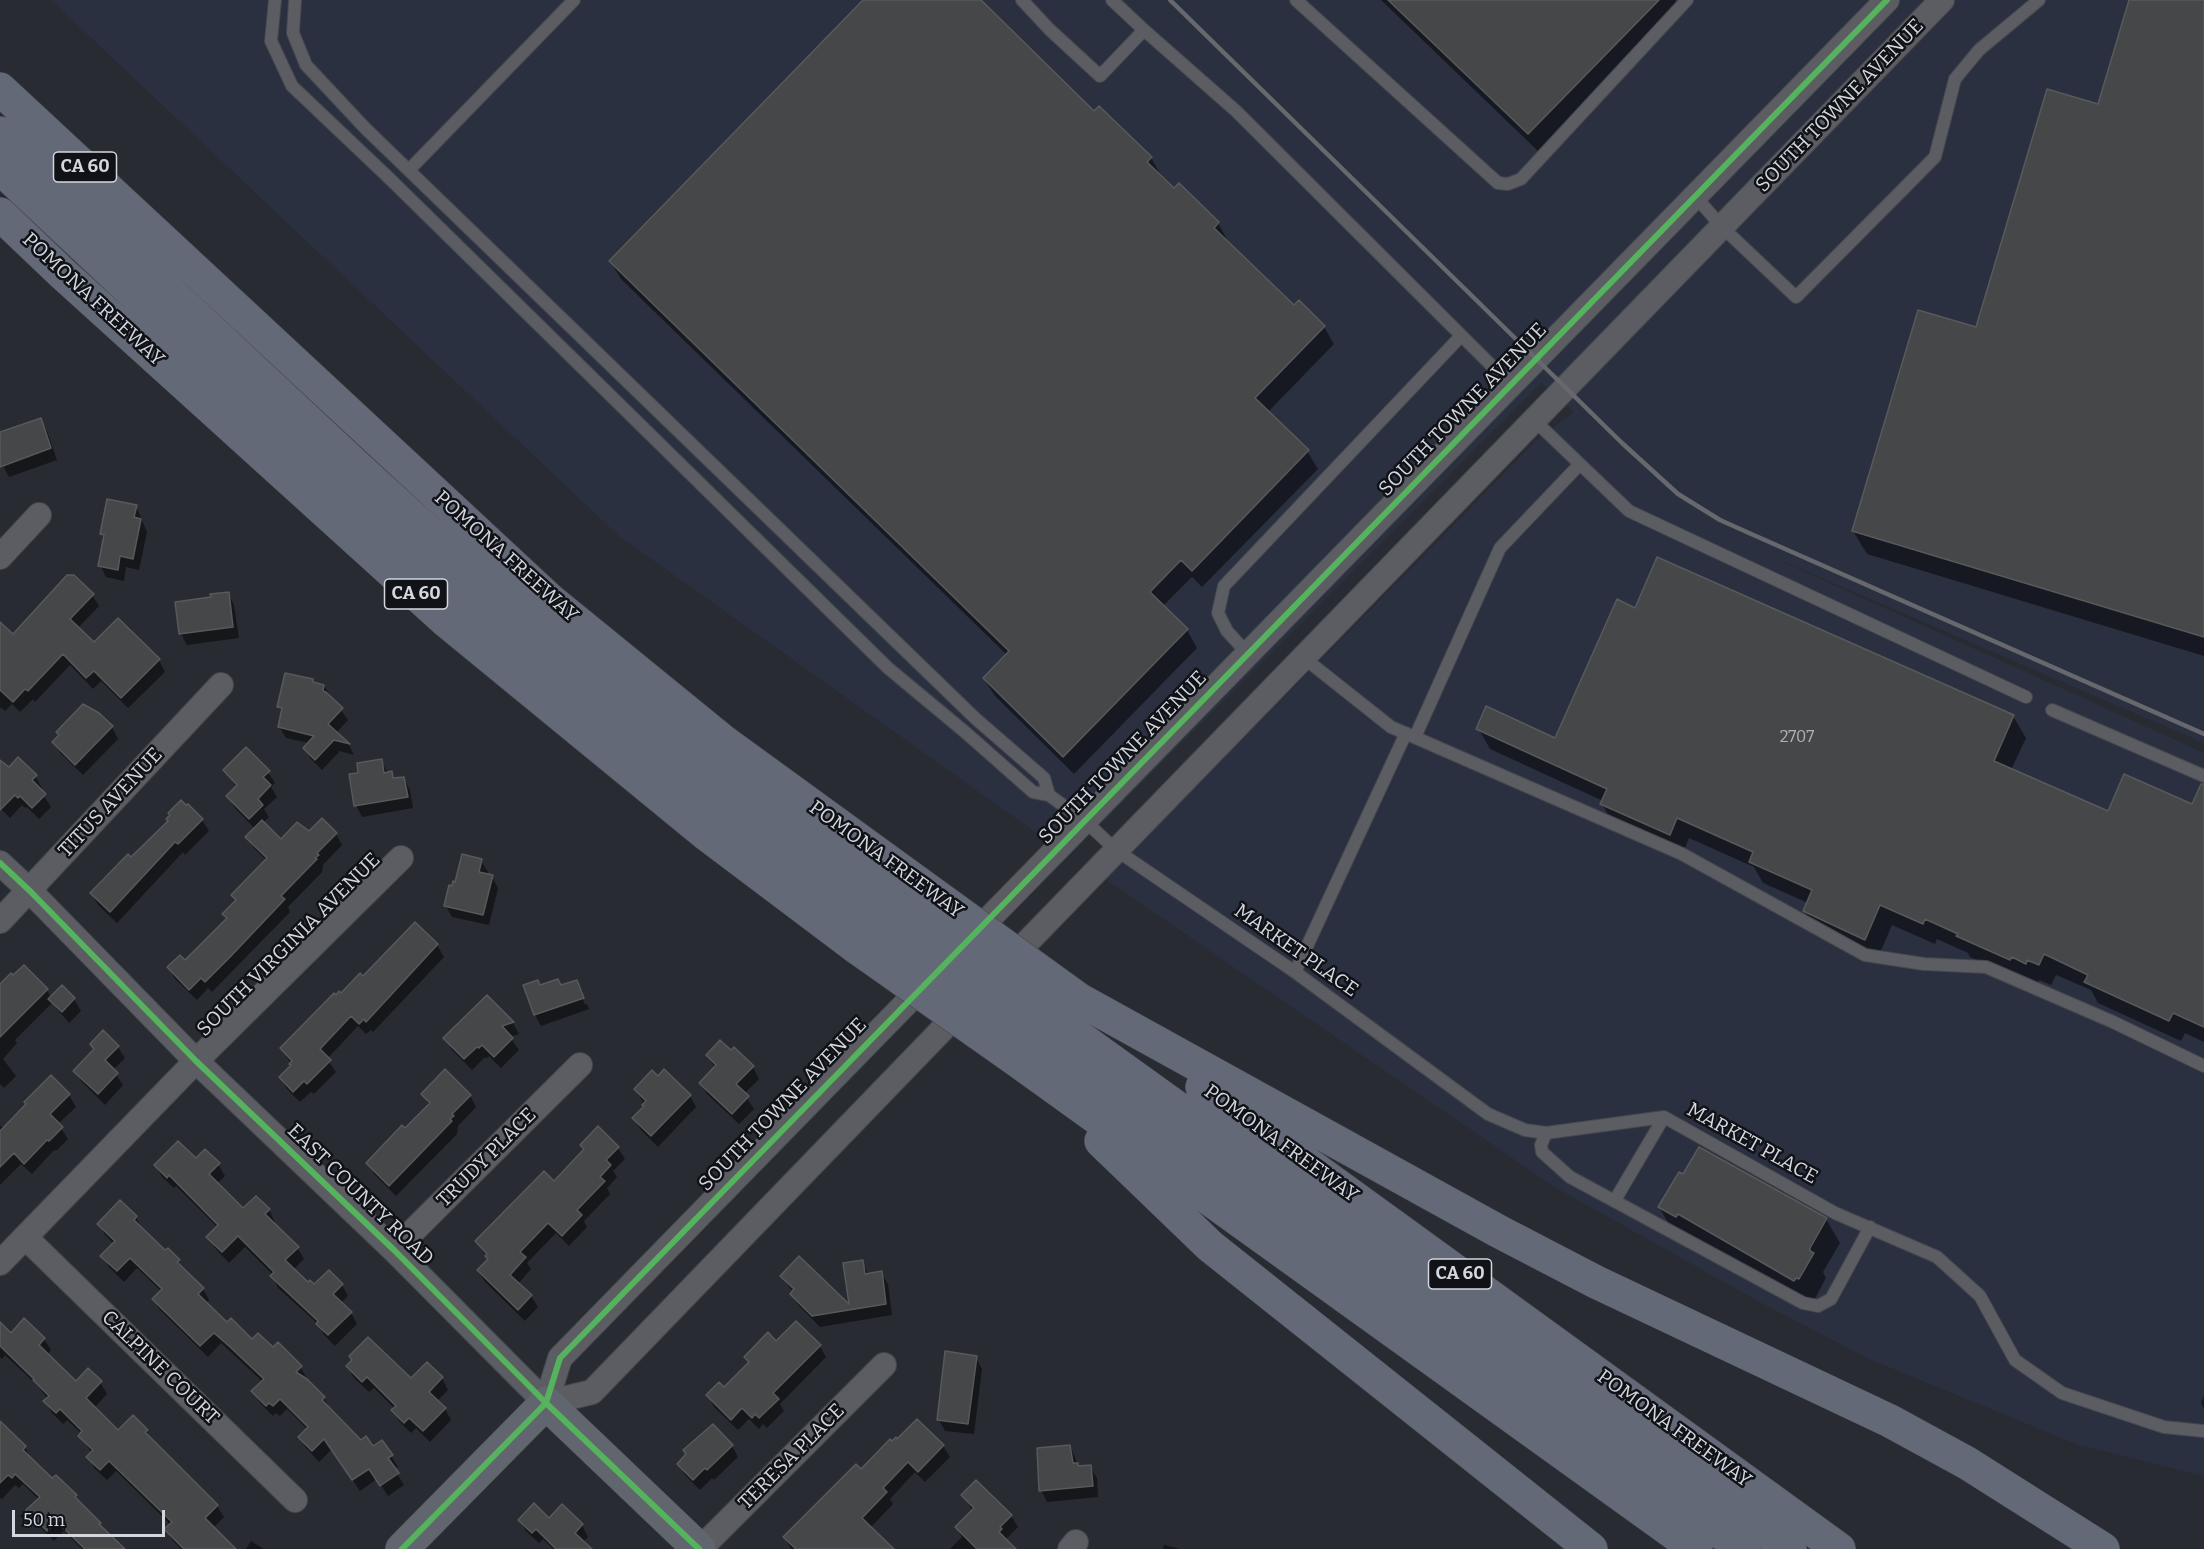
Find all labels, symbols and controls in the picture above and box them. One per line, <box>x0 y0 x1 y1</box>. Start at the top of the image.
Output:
street label: SOUTH TOWNE AVENUE <box>1751 14 1929 198</box>
road number: CA 60 <box>54 152 116 182</box>
street label: POMONA FREEWAY <box>17 228 169 372</box>
street label: SOUTH TOWNE AVENUE <box>1374 318 1552 502</box>
street label: POMONA FREEWAY <box>429 486 583 628</box>
road number: CA 60 <box>384 579 448 609</box>
street label: SOUTH TOWNE AVENUE <box>1034 666 1212 850</box>
house number: 2707 <box>1780 728 1814 748</box>
street label: TITUS AVENUE <box>54 743 168 863</box>
street label: POMONA FREEWAY <box>804 796 968 924</box>
street label: SOUTH VIRGINIA AVENUE <box>192 848 386 1042</box>
street label: MARKET PLACE <box>1229 899 1363 1003</box>
street label: SOUTH TOWNE AVENUE <box>694 1013 872 1197</box>
street label: POMONA FREEWAY <box>1199 1080 1363 1208</box>
street label: MARKET PLACE <box>1682 1098 1822 1190</box>
street label: TRUDY PLACE <box>432 1103 542 1213</box>
street label: EAST COUNTY ROAD <box>282 1119 438 1271</box>
road number: CA 60 <box>1428 1259 1492 1289</box>
street label: CALPINE COURT <box>96 1306 224 1430</box>
street label: POMONA FREEWAY <box>1592 1365 1756 1493</box>
street label: TERESA PLACE <box>734 1399 850 1515</box>
scale bar <box>15 1498 168 1536</box>
text: 50 m <box>23 1509 65 1531</box>

